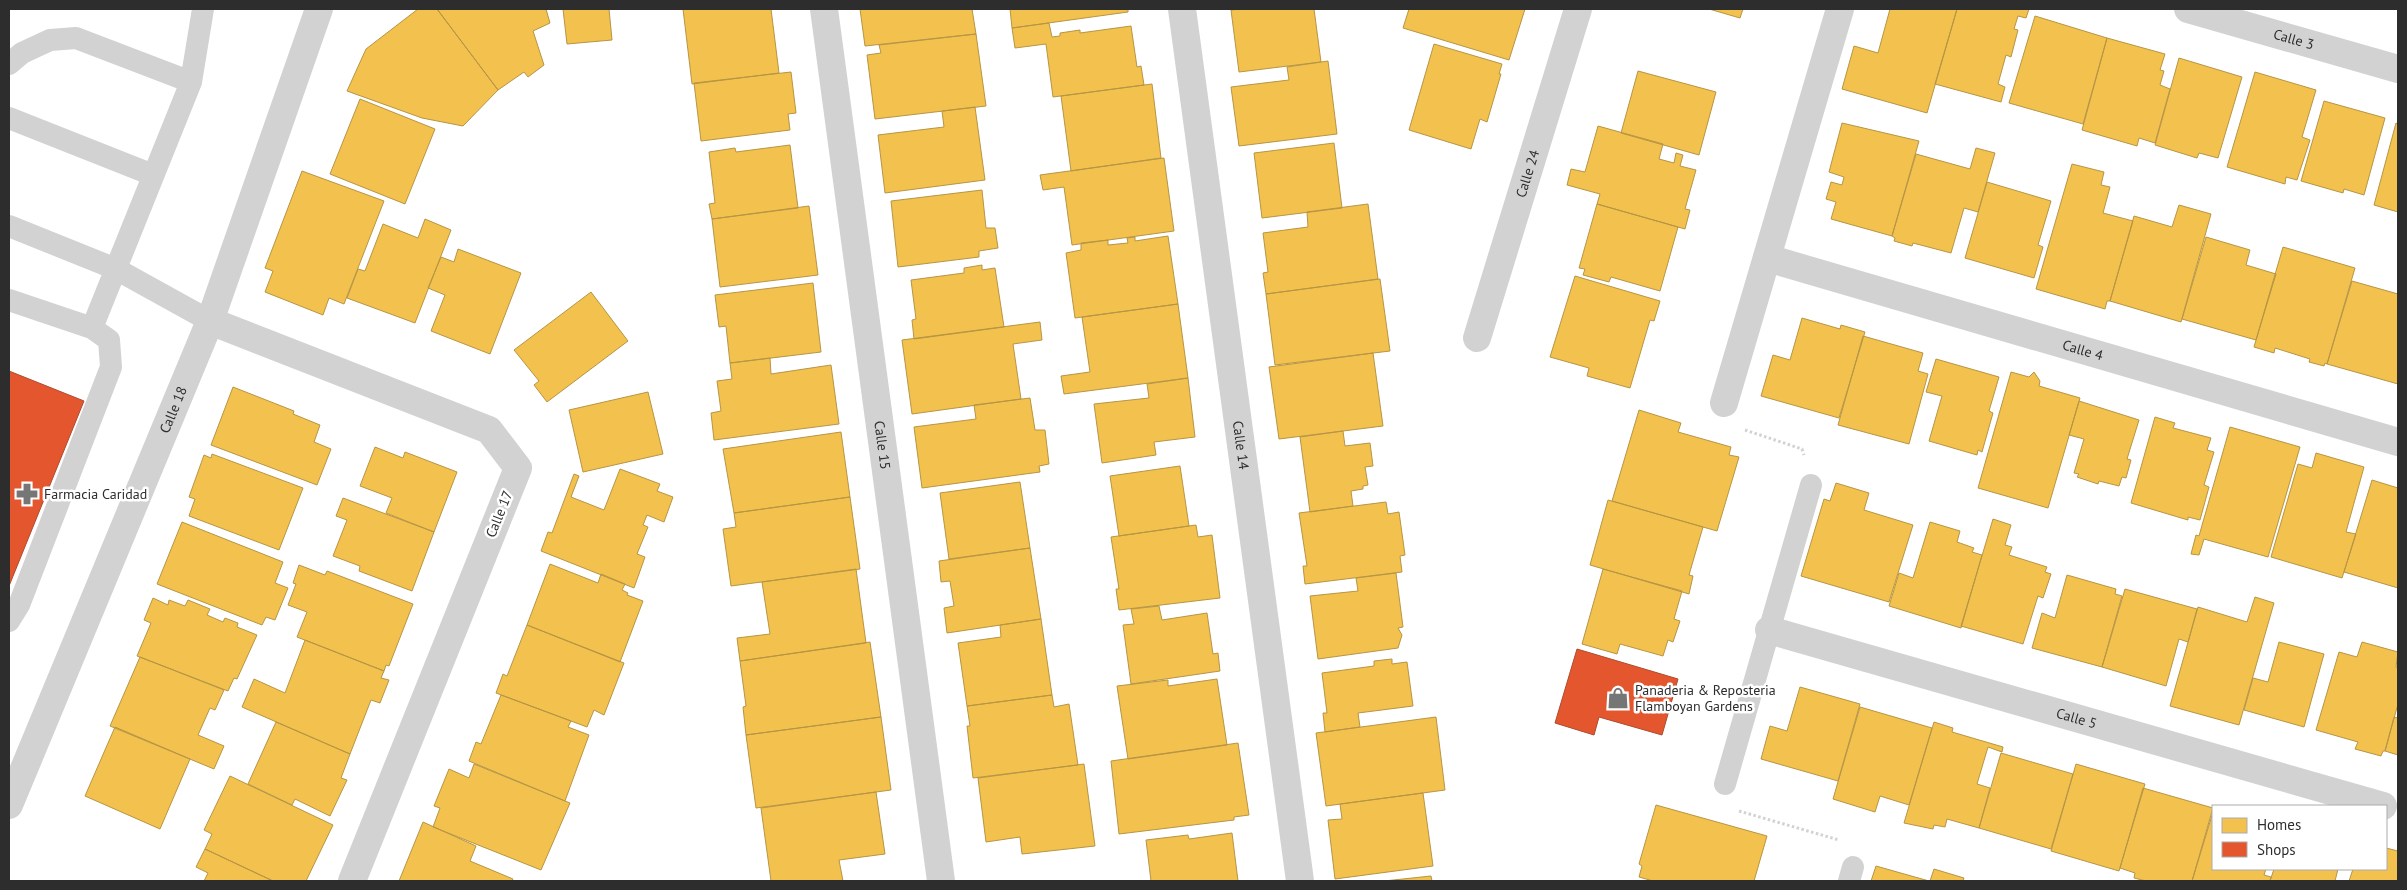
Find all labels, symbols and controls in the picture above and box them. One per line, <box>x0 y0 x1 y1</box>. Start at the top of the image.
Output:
street label: Calle 3 <box>2271 25 2316 54</box>
street label: Calle 24 <box>1512 147 1543 200</box>
street label: Calle 4 <box>2060 336 2106 365</box>
street label: Calle 18 <box>155 384 191 436</box>
street label: Calle 15 <box>870 420 895 471</box>
street label: Calle 14 <box>1229 420 1253 471</box>
pharmacy icon: Farmacia Caridad <box>14 481 40 507</box>
place label: Farmacia Caridad <box>44 485 147 503</box>
street label: Calle 17 <box>481 488 517 540</box>
place label: Panaderia & Reposteria Flamboyan Gardens <box>1635 681 1776 715</box>
shop icon: Panaderia & Reposteria Flamboyan Gardens <box>1605 685 1631 711</box>
street label: Calle 5 <box>2054 704 2099 733</box>
legend <box>2212 805 2387 870</box>
text: Homes <box>2257 815 2301 834</box>
text: Shops <box>2257 840 2296 859</box>

